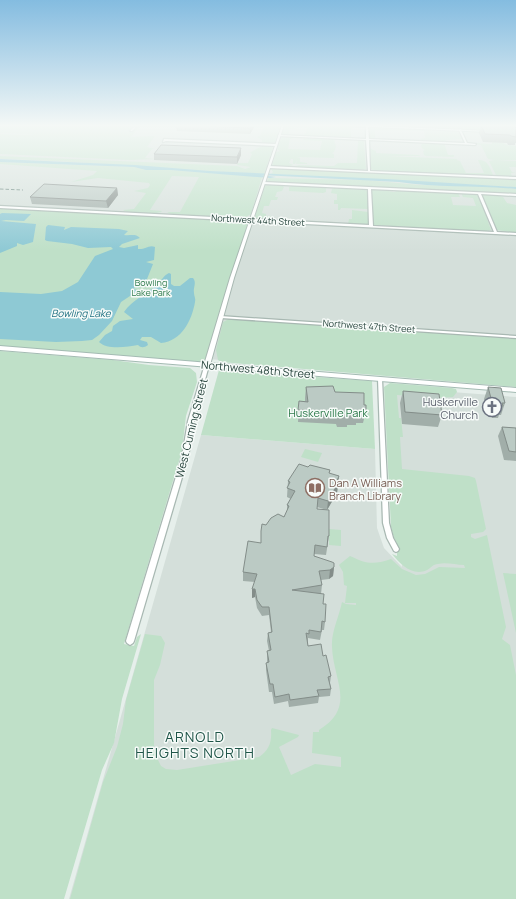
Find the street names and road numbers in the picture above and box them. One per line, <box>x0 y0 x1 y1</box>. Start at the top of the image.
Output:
street label: Northwest 44th Street <box>211 211 306 229</box>
street label: Northwest 47th Street <box>322 316 416 336</box>
street label: Northwest 48th Street <box>200 357 316 381</box>
street label: West Cuming Street <box>171 377 211 479</box>

